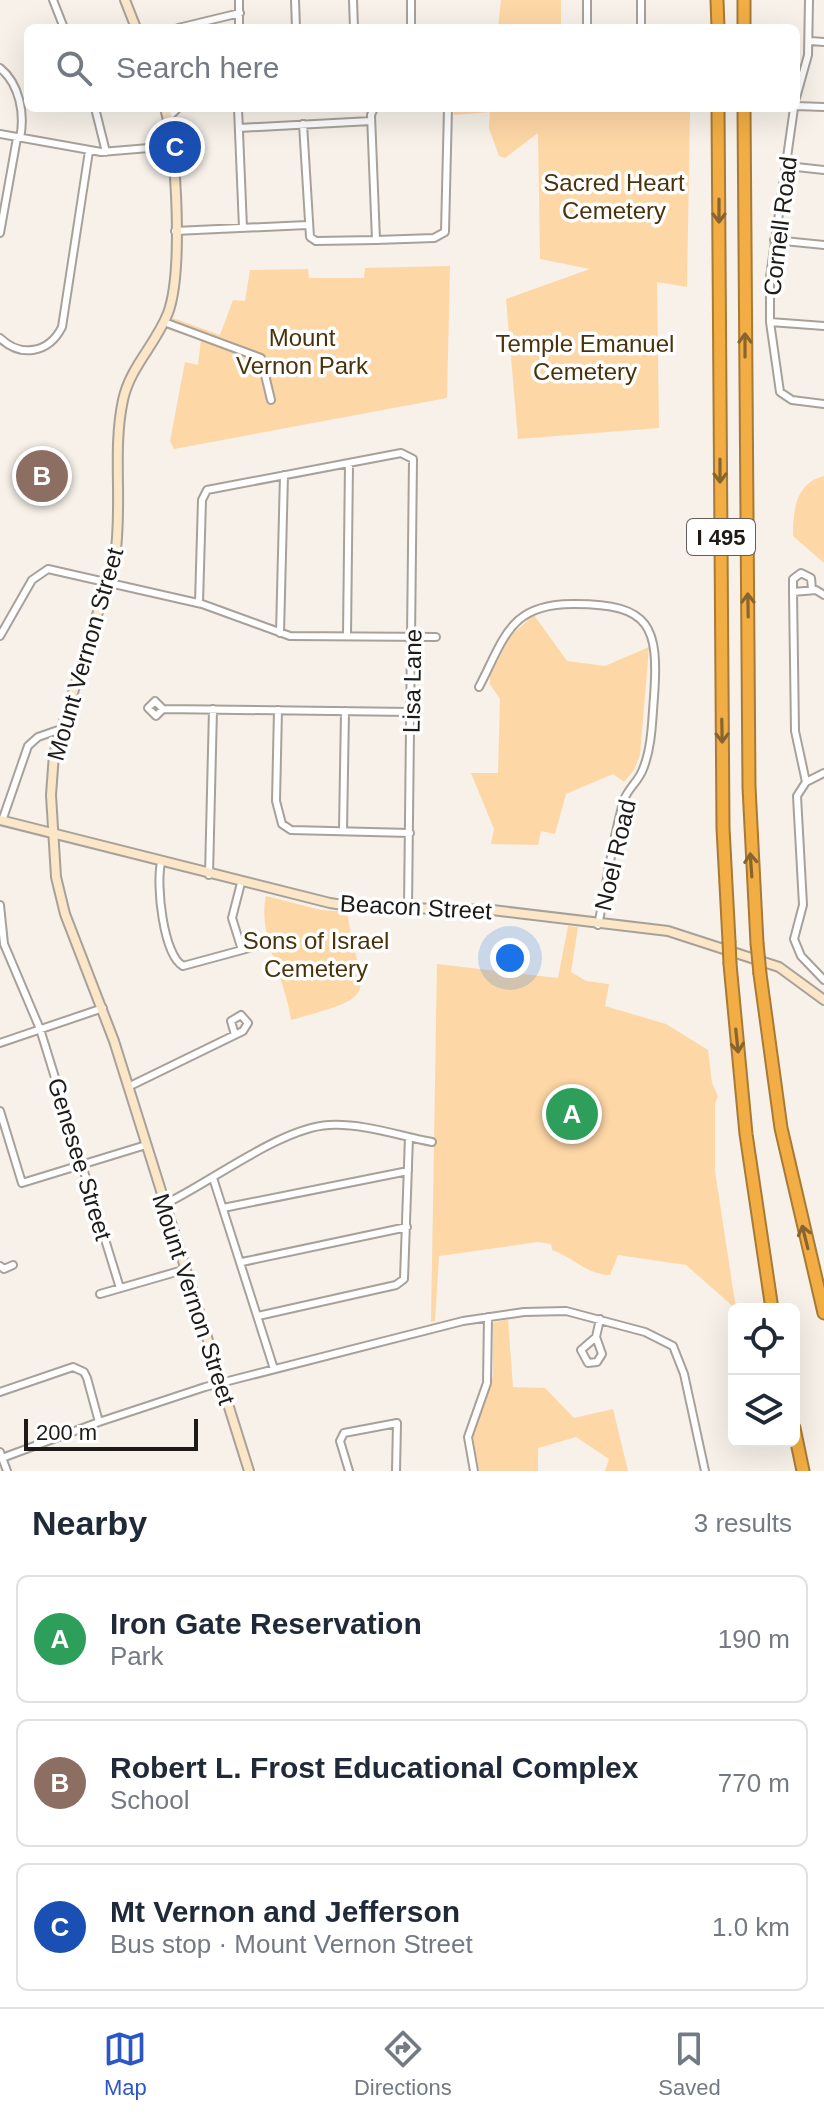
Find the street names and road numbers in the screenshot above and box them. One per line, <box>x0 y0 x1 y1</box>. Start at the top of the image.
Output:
street label: Cornell Road <box>758 155 802 297</box>
road number: I 495 <box>687 519 755 555</box>
street label: Mount Vernon Street <box>42 544 128 764</box>
street label: Lisa Lane <box>398 629 426 733</box>
street label: Noel Road <box>589 797 641 913</box>
street label: Beacon Street <box>339 890 493 924</box>
street label: Genesee Street <box>43 1075 118 1244</box>
street label: Mount Vernon Street <box>147 1190 241 1408</box>

